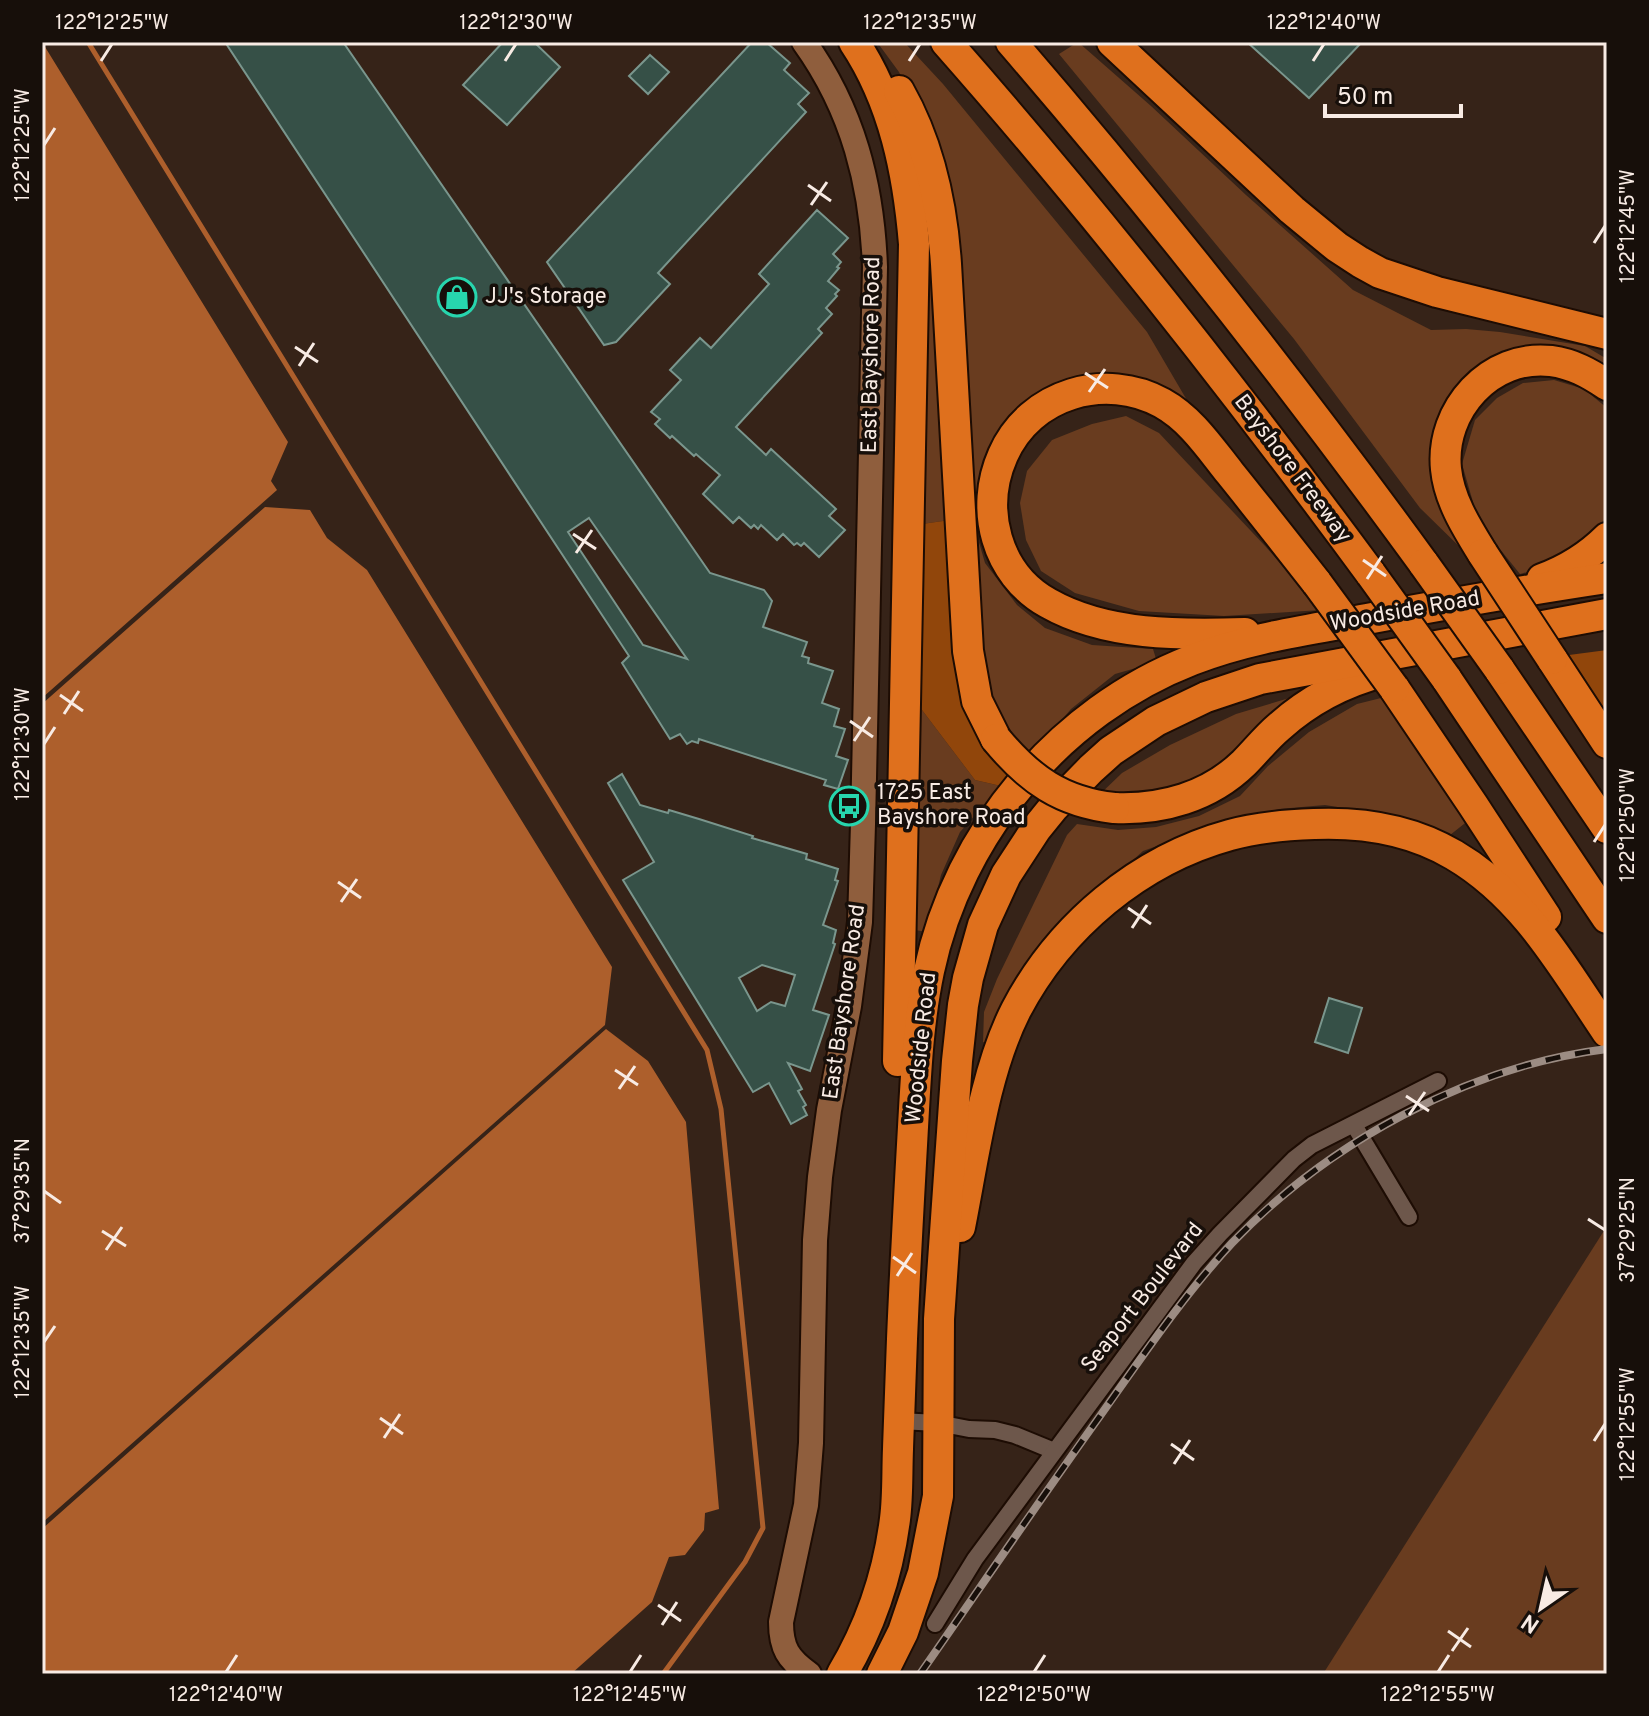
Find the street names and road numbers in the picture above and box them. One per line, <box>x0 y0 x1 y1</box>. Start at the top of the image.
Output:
street label: East Bayshore Road <box>857 256 887 454</box>
street label: Bayshore Freeway <box>1227 389 1357 549</box>
street label: Woodside Road <box>1328 586 1482 638</box>
street label: East Bayshore Road <box>818 903 872 1101</box>
street label: Woodside Road <box>901 971 943 1125</box>
street label: Seaport Boulevard <box>1076 1218 1210 1378</box>

